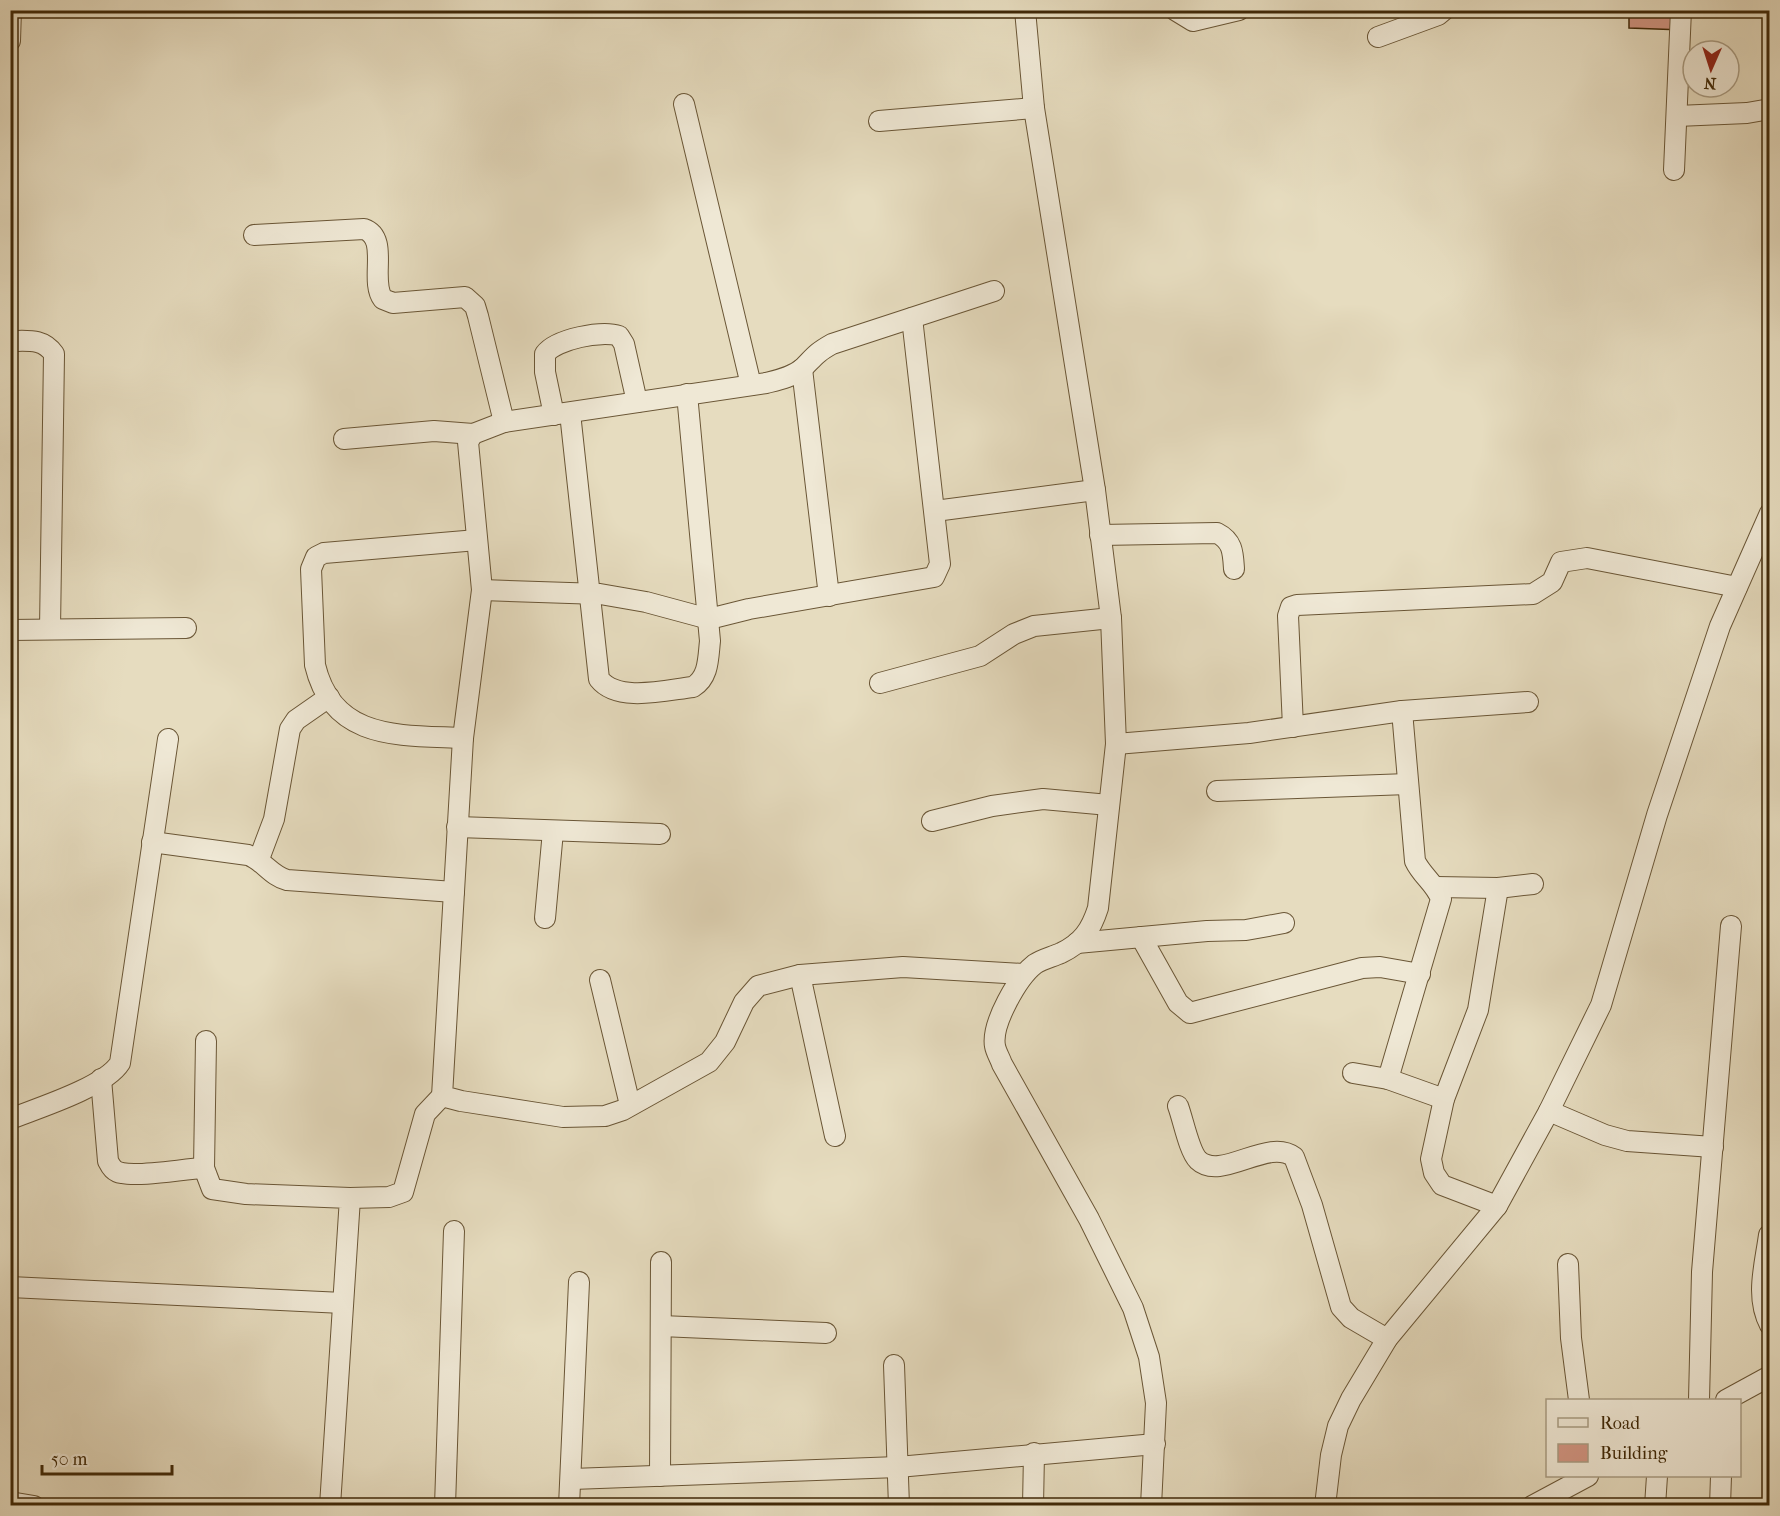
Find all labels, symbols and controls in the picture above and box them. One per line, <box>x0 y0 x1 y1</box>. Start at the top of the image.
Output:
north arrow <box>1681 39 1741 99</box>
text: N <box>1703 74 1717 93</box>
legend <box>1546 1399 1741 1477</box>
text: Road <box>1600 1413 1640 1434</box>
scale bar <box>42 1438 172 1476</box>
text: Building <box>1600 1443 1668 1464</box>
text: 50 m <box>51 1449 88 1470</box>

